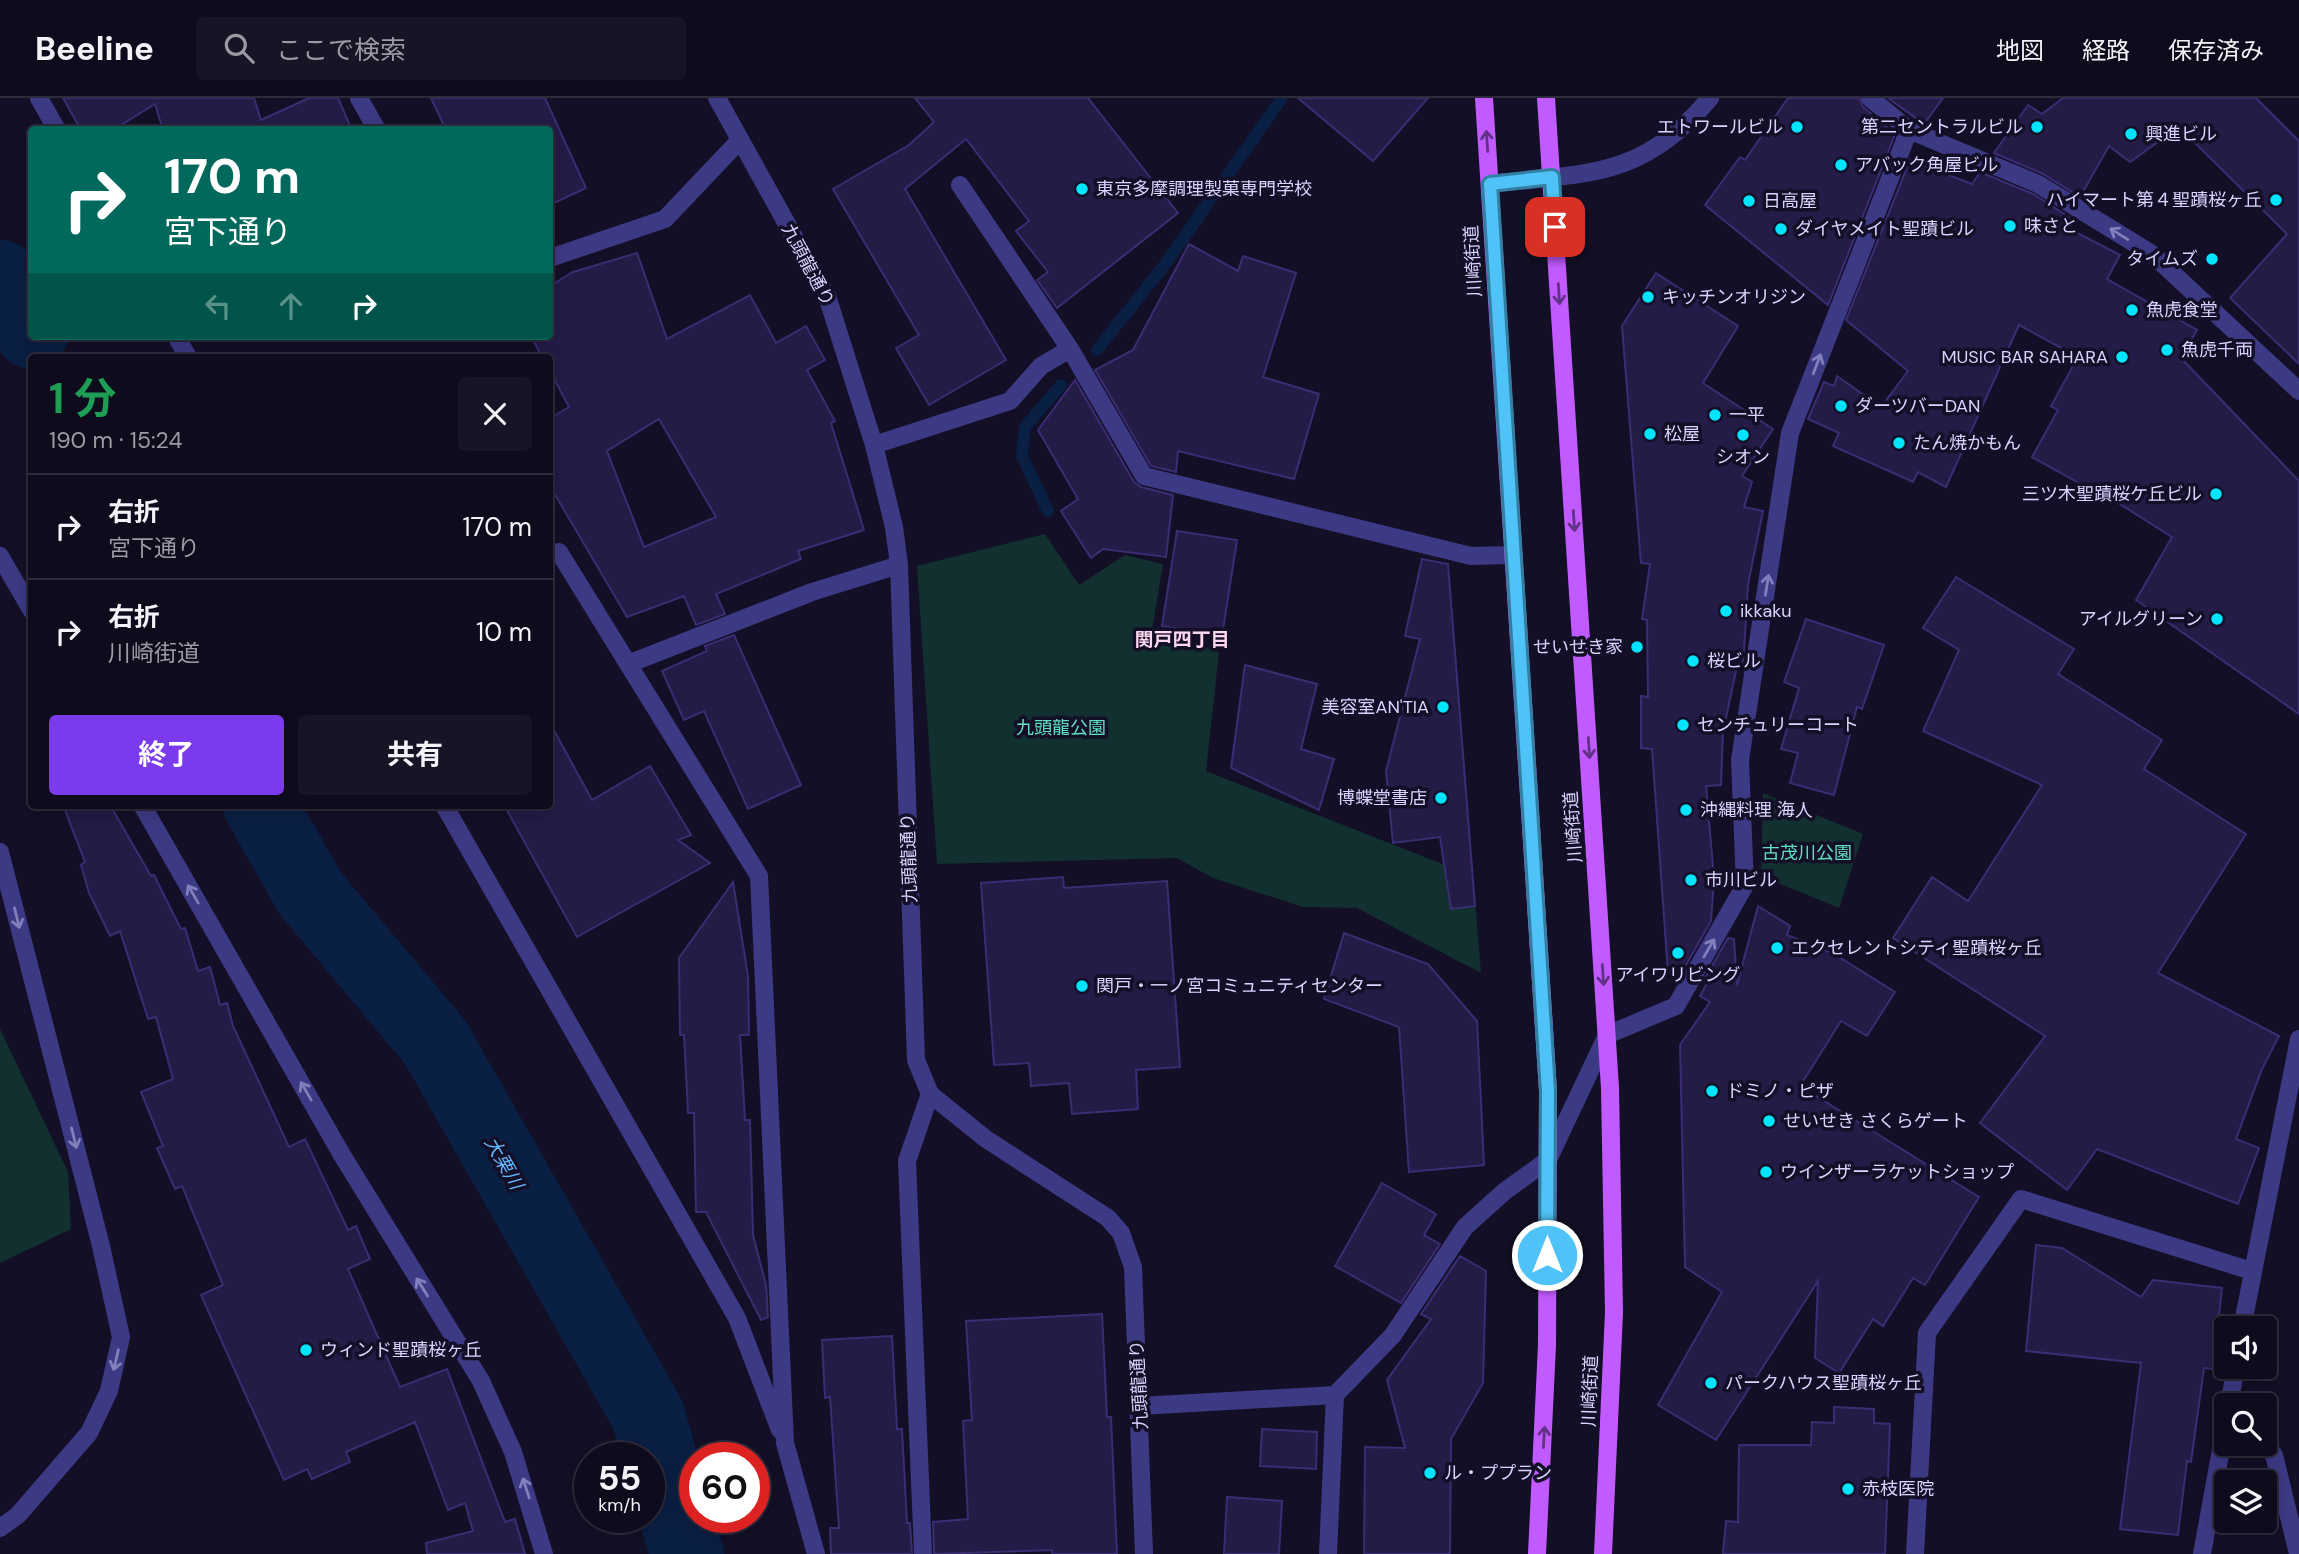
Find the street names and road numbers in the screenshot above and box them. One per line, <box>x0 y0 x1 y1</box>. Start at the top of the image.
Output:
street label: 九頭龍通り <box>776 220 840 310</box>
street label: 川崎街道 <box>1459 224 1487 298</box>
street label: 川崎街道 <box>1559 790 1587 864</box>
street label: 九頭龍通り <box>895 813 923 903</box>
street label: 九頭龍通り <box>1125 1339 1153 1431</box>
street label: 川崎街道 <box>1577 1355 1603 1427</box>

